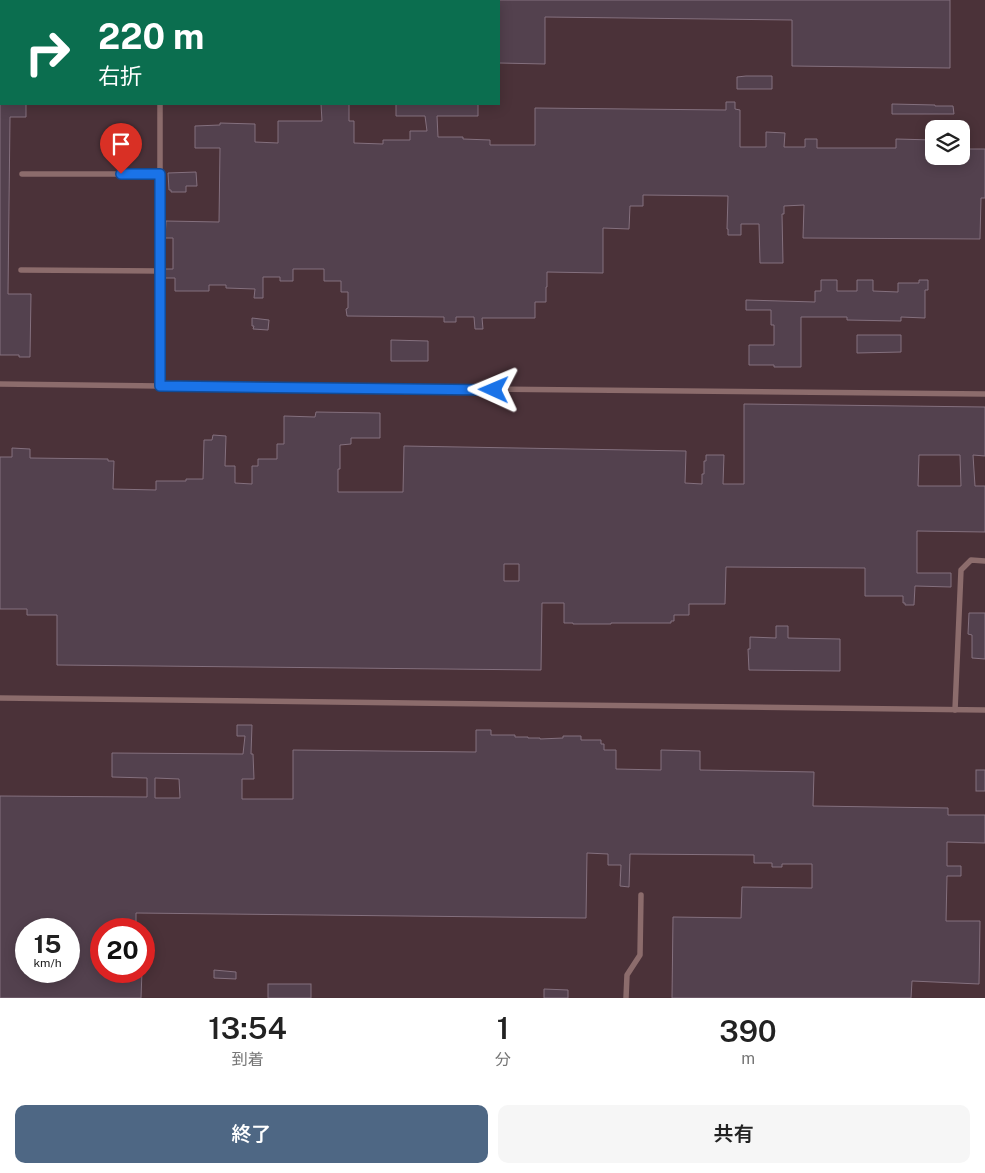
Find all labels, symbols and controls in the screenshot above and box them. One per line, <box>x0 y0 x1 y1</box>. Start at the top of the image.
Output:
text: 220 m <box>98 16 204 57</box>
icon: right <box>15 20 80 85</box>
text: 右折 <box>98 63 142 89</box>
map controls <box>925 120 970 165</box>
button: layers <box>925 120 970 165</box>
pin <box>100 123 142 174</box>
icon: arrive <box>107 130 135 158</box>
position arrow <box>467 363 519 415</box>
speed limit sign: 20 <box>90 918 155 983</box>
text: 15 <box>34 929 61 959</box>
text: km/h <box>33 956 62 970</box>
text: 13:54 <box>208 1010 287 1046</box>
text: 1 <box>497 1010 509 1046</box>
text: 390 <box>719 1013 777 1049</box>
text: m <box>741 1049 755 1068</box>
text: 到着 <box>232 1050 264 1069</box>
text: 分 <box>495 1050 511 1069</box>
button: 終了 <box>15 1105 488 1163</box>
button: 共有 <box>498 1105 970 1163</box>

